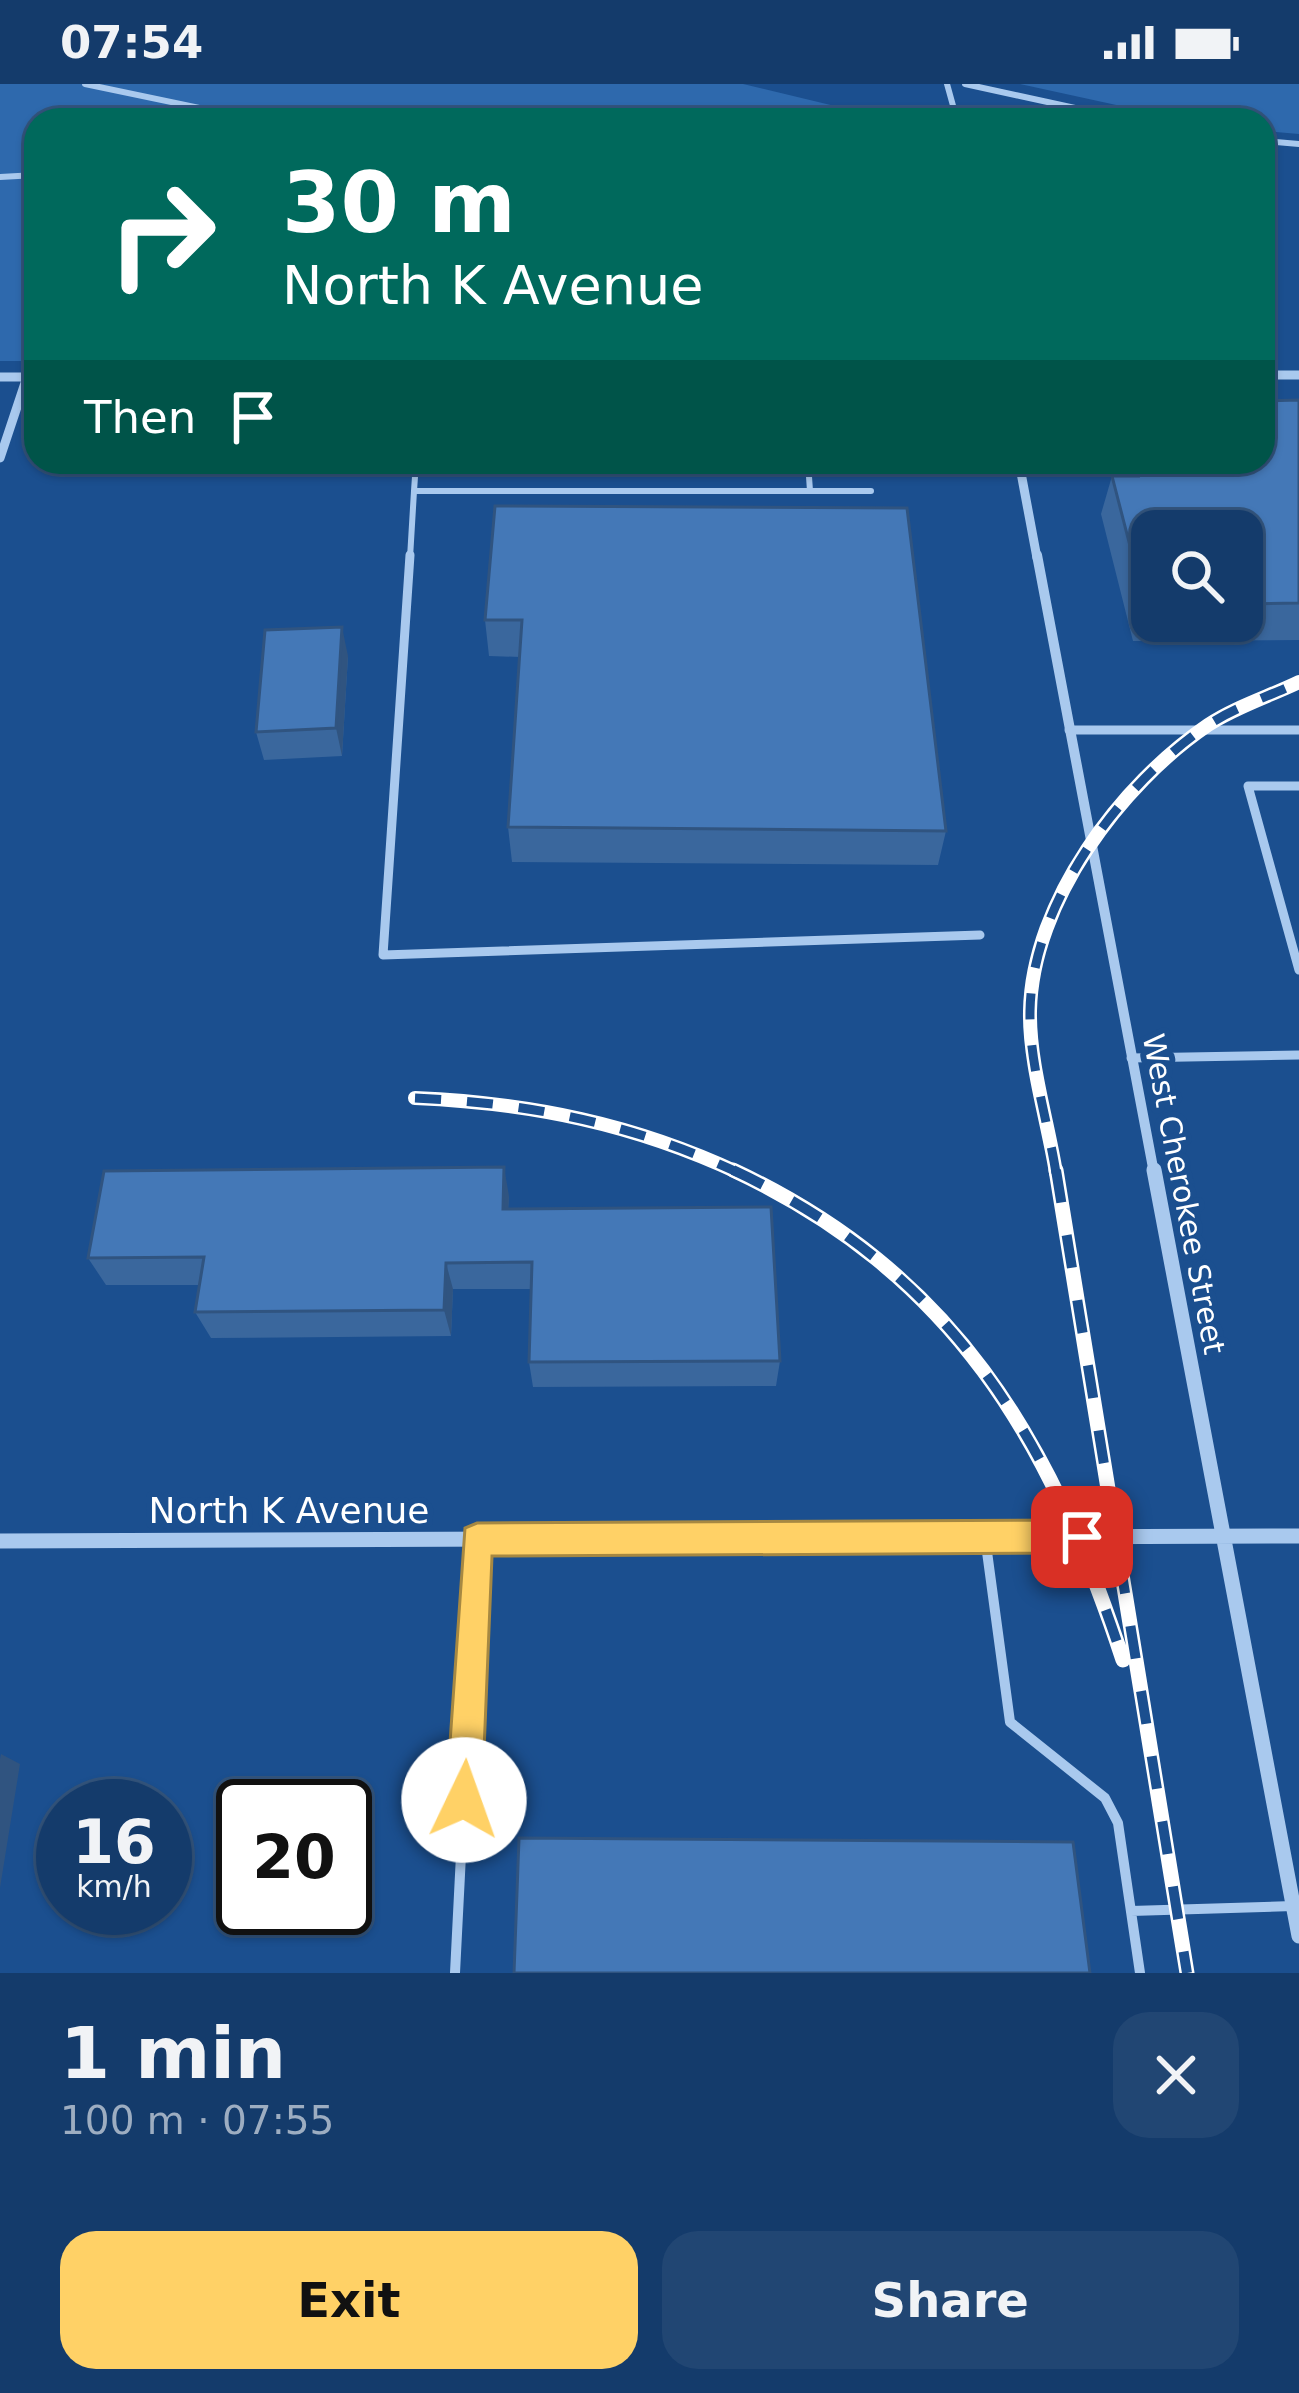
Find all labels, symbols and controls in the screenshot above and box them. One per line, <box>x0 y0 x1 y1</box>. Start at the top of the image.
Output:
text: 07:54 <box>60 16 203 69</box>
text: 30 m <box>282 154 516 252</box>
icon: right <box>84 156 240 312</box>
text: North K Avenue <box>282 254 703 317</box>
icon: arrive <box>220 384 286 450</box>
text: Then <box>84 391 196 444</box>
map controls <box>1131 510 1263 642</box>
button: search <box>1131 510 1263 642</box>
street label: West Cherokee Street <box>1136 1031 1232 1357</box>
pin <box>1031 1486 1133 1588</box>
street label: North K Avenue <box>149 1490 429 1531</box>
icon: arrive <box>1049 1504 1115 1570</box>
position arrow <box>401 1737 527 1863</box>
speed limit sign: 20 <box>216 1779 372 1935</box>
text: 16 <box>72 1807 156 1877</box>
text: km/h <box>76 1869 152 1904</box>
text: 1 min <box>60 2011 286 2095</box>
button: close <box>1113 2012 1239 2138</box>
text: 100 m · 07:55 <box>60 2098 334 2143</box>
button: Exit <box>60 2231 638 2369</box>
button: Share <box>662 2231 1239 2369</box>

